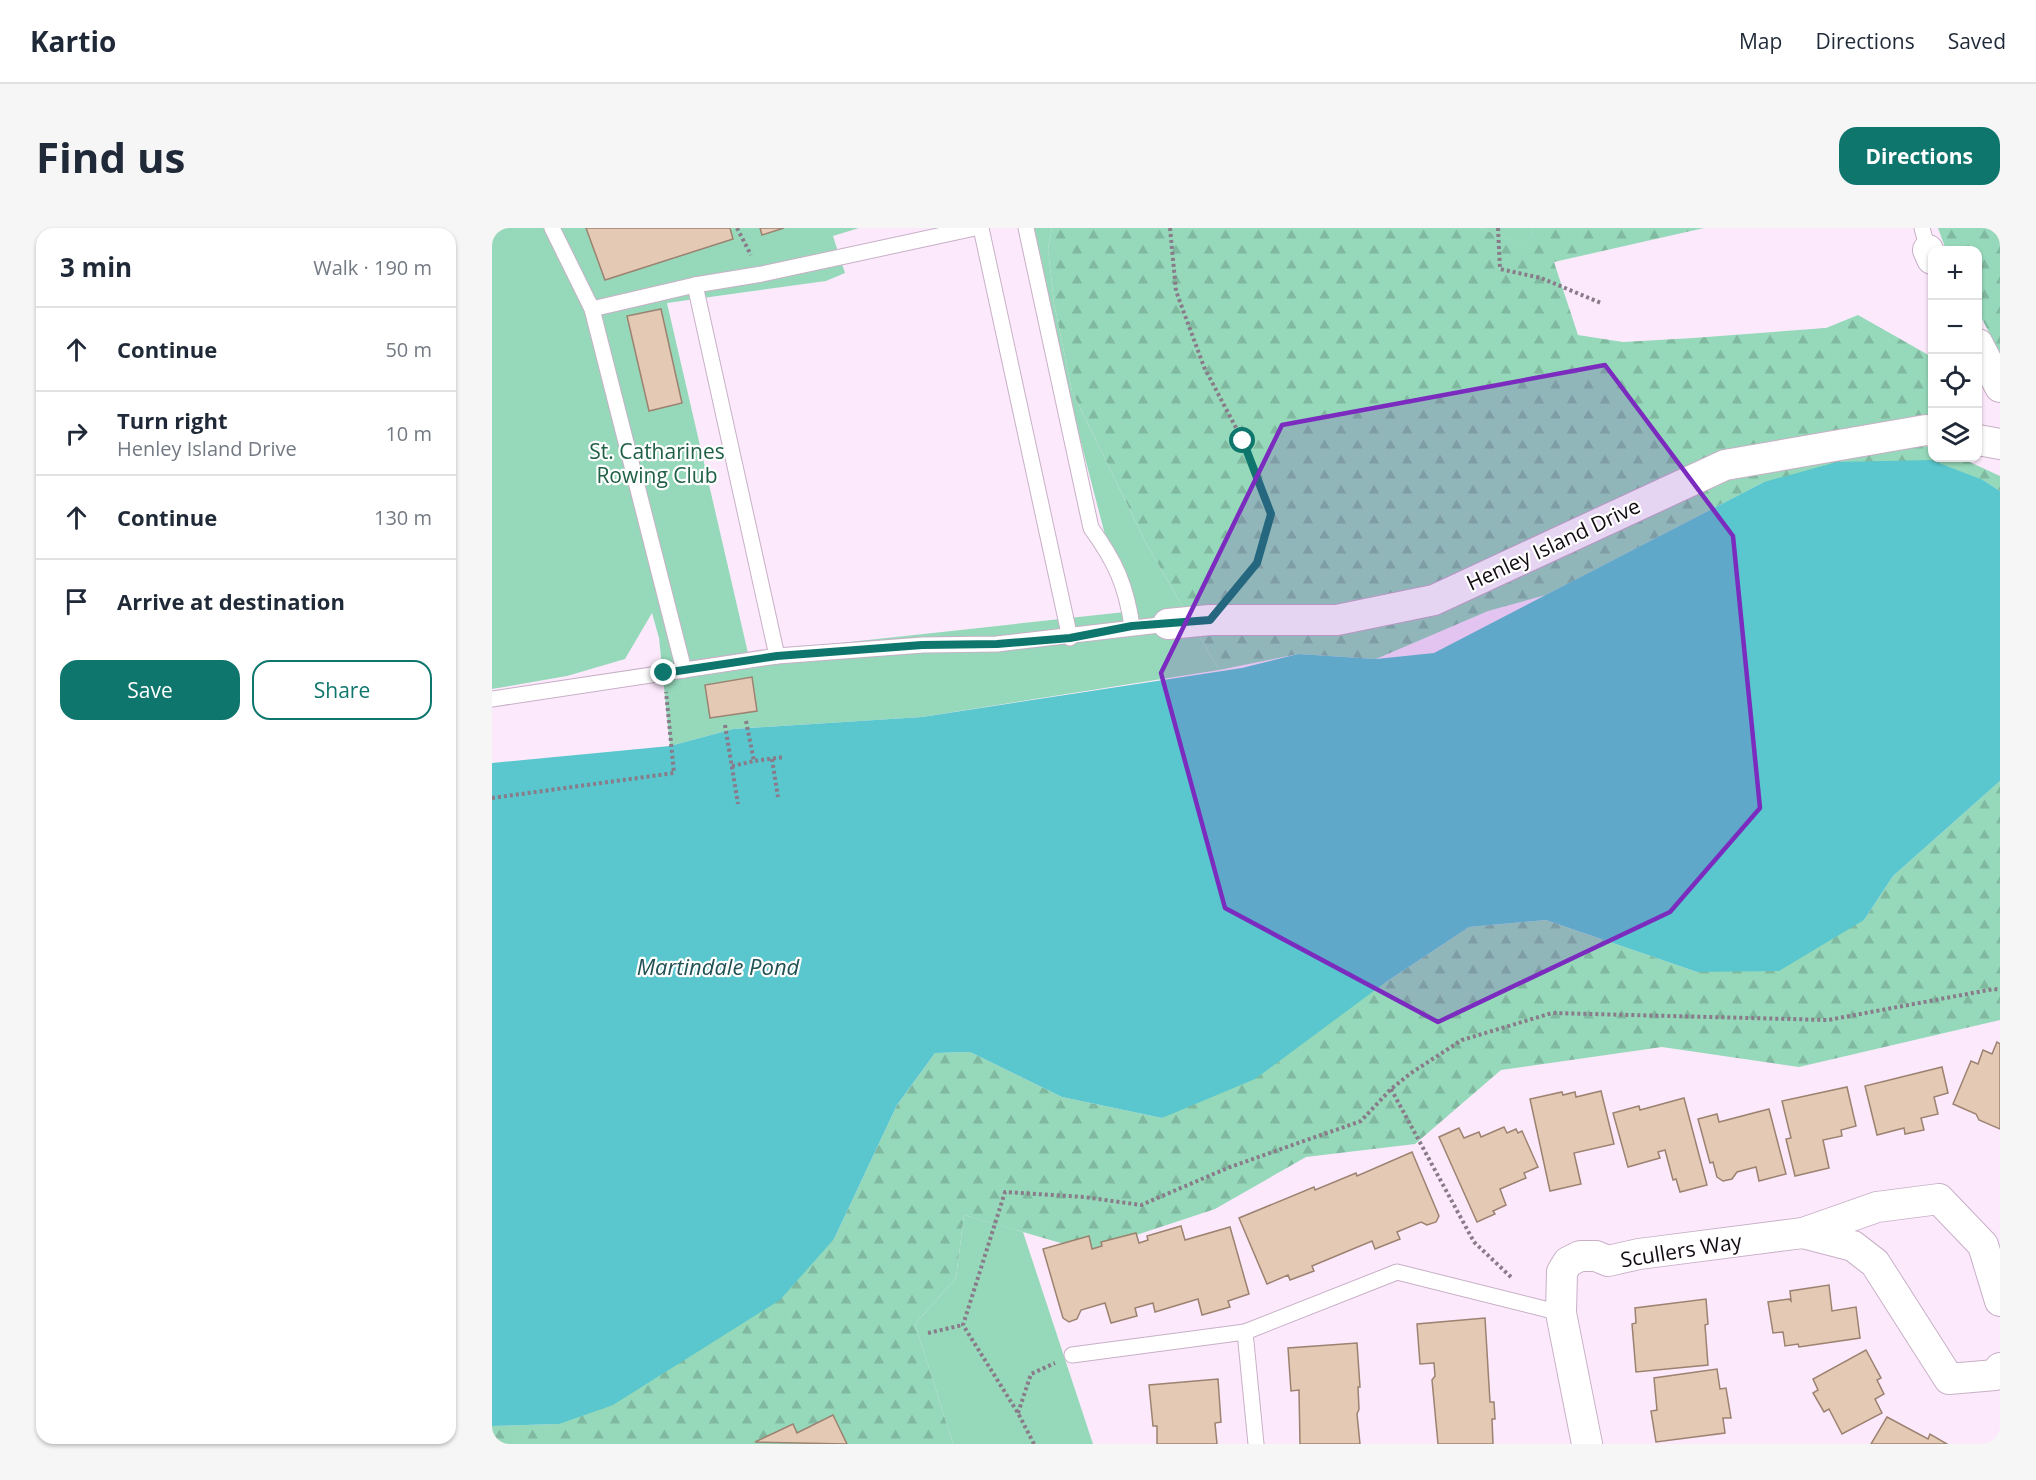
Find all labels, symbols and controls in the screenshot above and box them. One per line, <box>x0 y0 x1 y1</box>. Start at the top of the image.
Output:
text: Kartio <box>30 22 116 60</box>
text: Map <box>1739 27 1782 55</box>
text: Directions <box>1815 27 1915 55</box>
text: Saved <box>1948 27 2006 55</box>
button: Directions <box>1839 127 2000 185</box>
text: Find us <box>36 128 185 185</box>
map controls <box>1928 246 1982 462</box>
button: + <box>1928 246 1982 300</box>
text: 3 min <box>60 249 132 285</box>
text: Walk · 190 m <box>313 254 432 281</box>
button: − <box>1928 300 1982 354</box>
icon: ahead <box>60 333 93 366</box>
text: Continue <box>117 334 217 364</box>
text: 50 m <box>385 336 432 363</box>
button: locate <box>1928 354 1982 408</box>
text: Turn right <box>117 405 228 435</box>
button: layers <box>1928 408 1982 462</box>
icon: right <box>60 417 93 450</box>
text: 10 m <box>385 420 432 447</box>
route start <box>1229 427 1255 453</box>
text: Henley Island Drive <box>117 435 297 462</box>
park label: St. Catharines Rowing Club <box>589 437 725 489</box>
street label: Henley Island Drive <box>1462 491 1644 597</box>
icon: ahead <box>60 501 93 534</box>
text: Continue <box>117 502 217 532</box>
text: 130 m <box>374 504 432 531</box>
icon: arrive <box>60 585 93 618</box>
text: Arrive at destination <box>117 586 345 616</box>
route end <box>650 659 676 685</box>
button: Save <box>60 660 240 720</box>
button: Share <box>252 660 432 720</box>
water label: Martindale Pond <box>637 951 801 981</box>
street label: Scullers Way <box>1618 1227 1744 1273</box>

